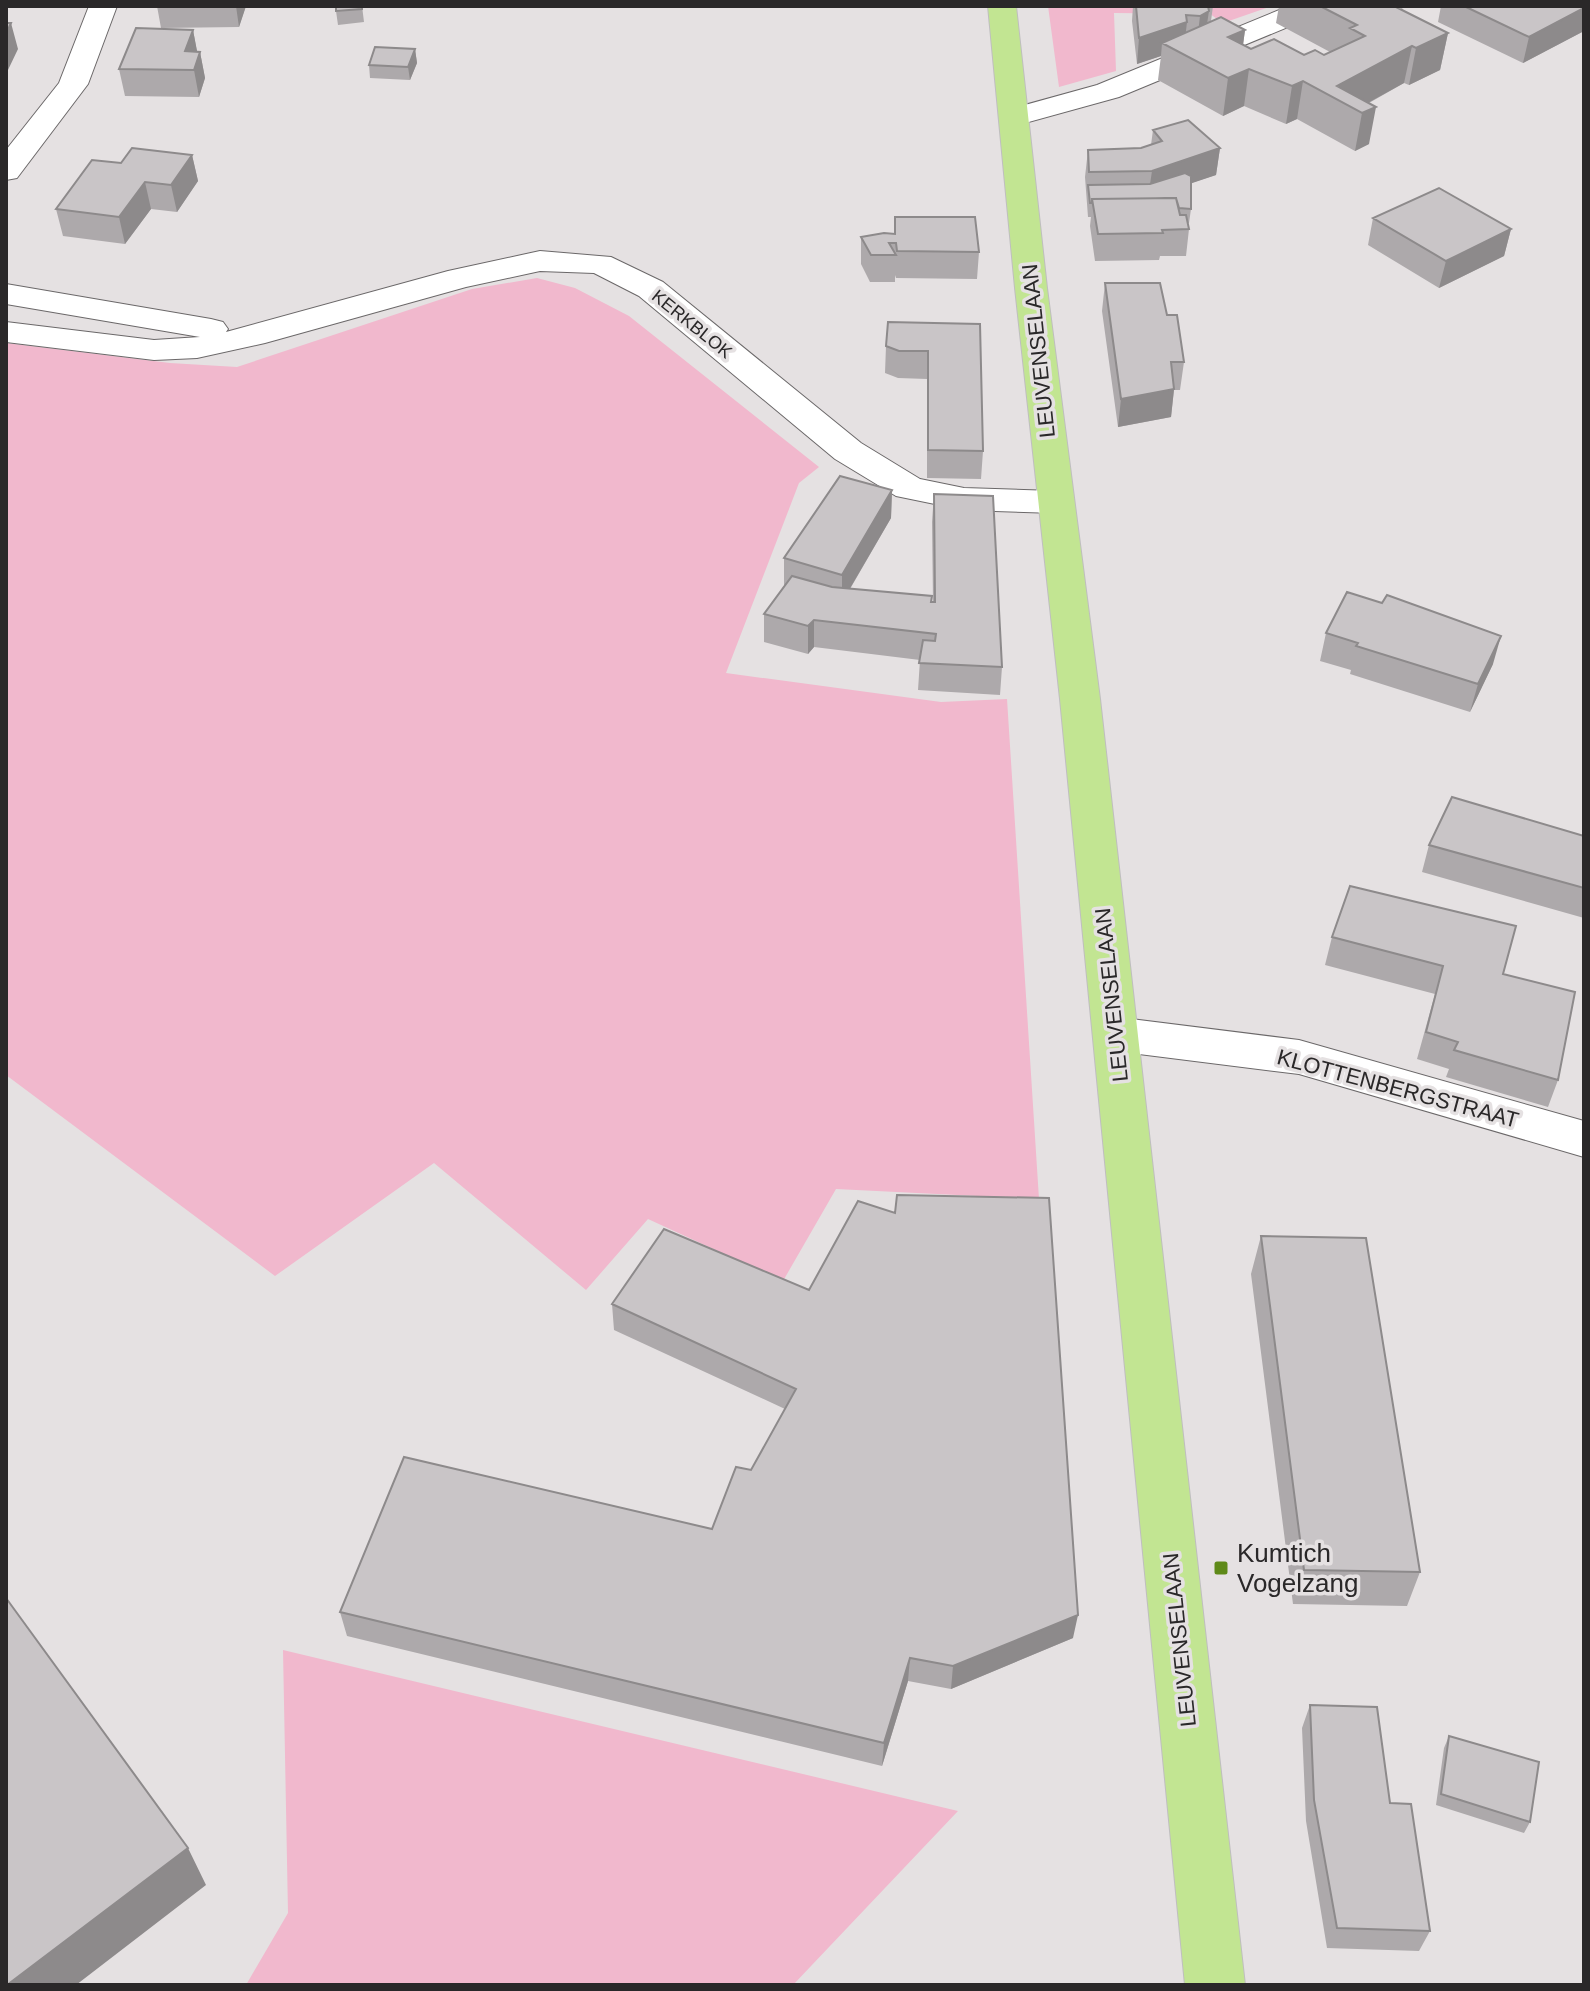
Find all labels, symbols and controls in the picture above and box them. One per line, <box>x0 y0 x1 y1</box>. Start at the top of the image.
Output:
street label: LEUVENSELAAN <box>1017 263 1060 439</box>
street label: KERKBLOK <box>648 286 736 362</box>
street label: LEUVENSELAAN <box>1090 907 1133 1083</box>
street label: KLOTTENBERGSTRAAT <box>1274 1044 1521 1133</box>
place label: Kumtich Vogelzang <box>1237 1538 1358 1598</box>
street label: LEUVENSELAAN <box>1158 1552 1201 1728</box>
marker: Kumtich Vogelzang <box>1212 1559 1230 1577</box>

